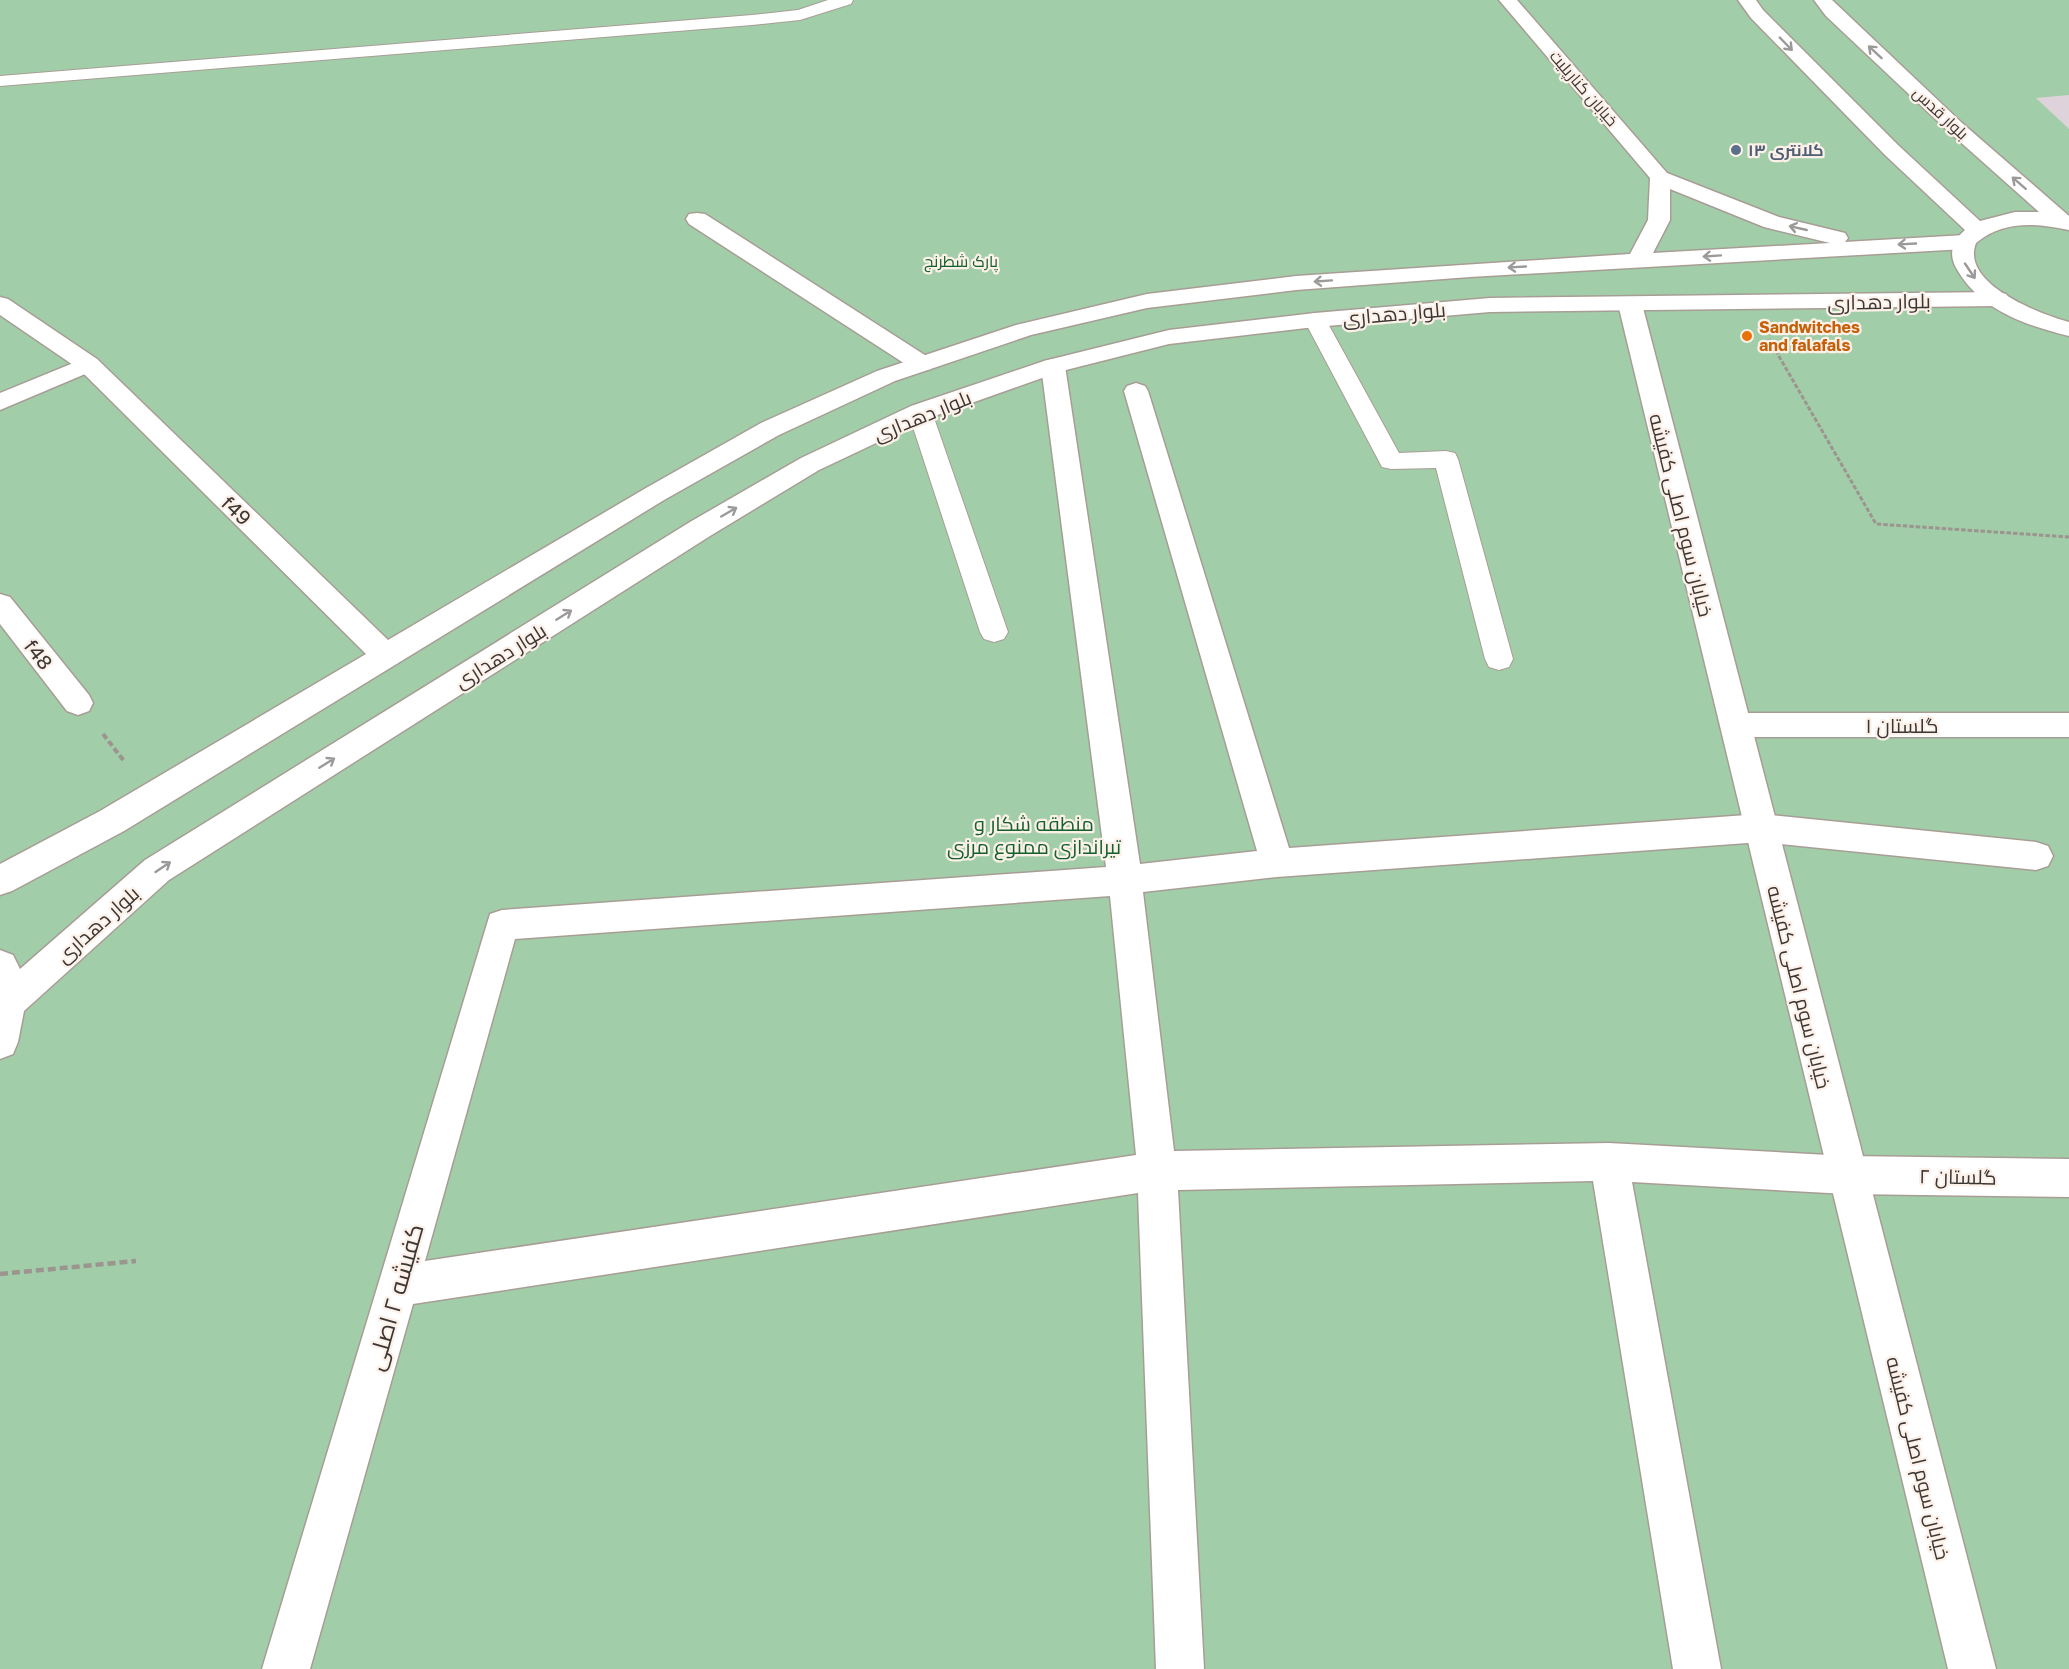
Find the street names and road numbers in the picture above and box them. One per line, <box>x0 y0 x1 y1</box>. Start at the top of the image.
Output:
street label: خیابان کنارپلیت <box>1544 46 1622 131</box>
street label: بلوار قدس <box>1908 82 1973 144</box>
street label: بلوار دهداری <box>1827 288 1931 316</box>
street label: بلوار دهداری <box>1341 297 1447 331</box>
street label: بلوار دهداری <box>870 384 975 447</box>
street label: خیابان سوم اصلی کفیشه <box>1642 411 1719 620</box>
street label: f49 <box>217 490 257 530</box>
street label: بلوار دهداری <box>450 617 551 694</box>
street label: f48 <box>20 634 58 674</box>
street label: گلستان ۱ <box>1865 713 1939 739</box>
street label: بلوار دهداری <box>51 880 145 969</box>
street label: خیابان سوم اصلی کفیشه <box>1760 883 1837 1092</box>
street label: گلستان ۲ <box>1919 1163 1997 1191</box>
street label: کفیشه ۲ اصلی <box>359 1220 430 1374</box>
street label: خیابان سوم اصلی کفیشه <box>1879 1354 1956 1563</box>

